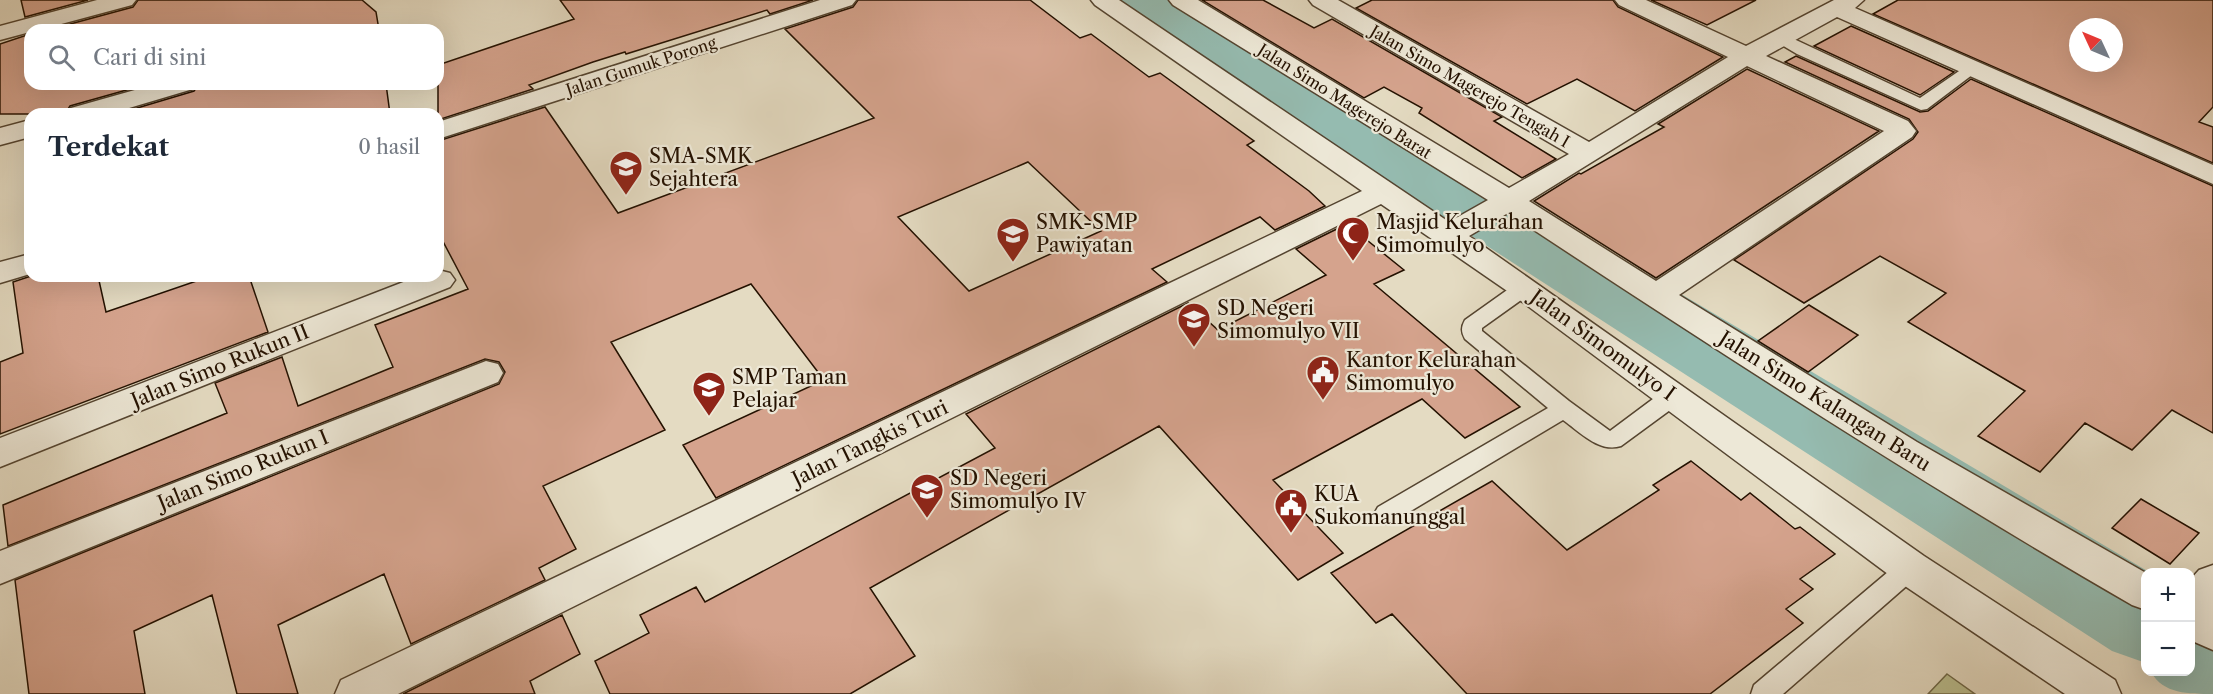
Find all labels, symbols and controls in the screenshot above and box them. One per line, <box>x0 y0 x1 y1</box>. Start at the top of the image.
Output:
north arrow <box>2069 18 2123 72</box>
street label: Jalan Simo Magerejo Tengah I <box>1364 19 1573 151</box>
search box <box>24 24 444 90</box>
street label: Jalan Gumuk Porong <box>560 32 719 101</box>
street label: Jalan Simo Magerejo Barat <box>1252 38 1436 163</box>
icon: search <box>45 41 78 74</box>
text: Cari di sini <box>93 44 206 71</box>
text: Terdekat <box>48 131 169 163</box>
text: 0 hasil <box>358 135 420 159</box>
place label: SMA-SMK Sejahtera <box>649 144 754 191</box>
school or university icon: SMA-SMK Sejahtera <box>608 149 644 196</box>
place label: SMK-SMP Pawiyatan <box>1036 210 1137 257</box>
place label: Masjid Kelurahan Simomulyo <box>1376 210 1544 257</box>
mosque icon: Masjid Kelurahan Simomulyo <box>1335 215 1371 262</box>
school or university icon: SMK-SMP Pawiyatan <box>995 216 1031 263</box>
street label: Jalan Simomulyo I <box>1524 283 1680 406</box>
place label: SD Negeri Simomulyo VII <box>1217 296 1360 343</box>
school or university icon: SD Negeri Simomulyo VII <box>1176 301 1212 348</box>
street label: Jalan Simo Rukun II <box>125 319 312 414</box>
street label: Jalan Simo Kalangan Baru <box>1712 324 1935 476</box>
place label: Kantor Kelurahan Simomulyo <box>1346 348 1517 395</box>
public building icon: Kantor Kelurahan Simomulyo <box>1305 354 1341 401</box>
place label: SMP Taman Pelajar <box>732 365 847 412</box>
school or university icon: SMP Taman Pelajar <box>691 370 727 417</box>
street label: Jalan Tangkis Turi <box>786 395 952 492</box>
street label: Jalan Simo Rukun I <box>151 425 332 516</box>
place label: SD Negeri Simomulyo IV <box>950 466 1086 513</box>
school or university icon: SD Negeri Simomulyo IV <box>909 472 945 519</box>
place label: KUA Sukomanunggal <box>1314 482 1465 529</box>
public building icon: KUA Sukomanunggal <box>1273 487 1309 534</box>
map controls <box>2141 568 2195 676</box>
button: + <box>2141 568 2195 622</box>
button: − <box>2141 622 2195 676</box>

